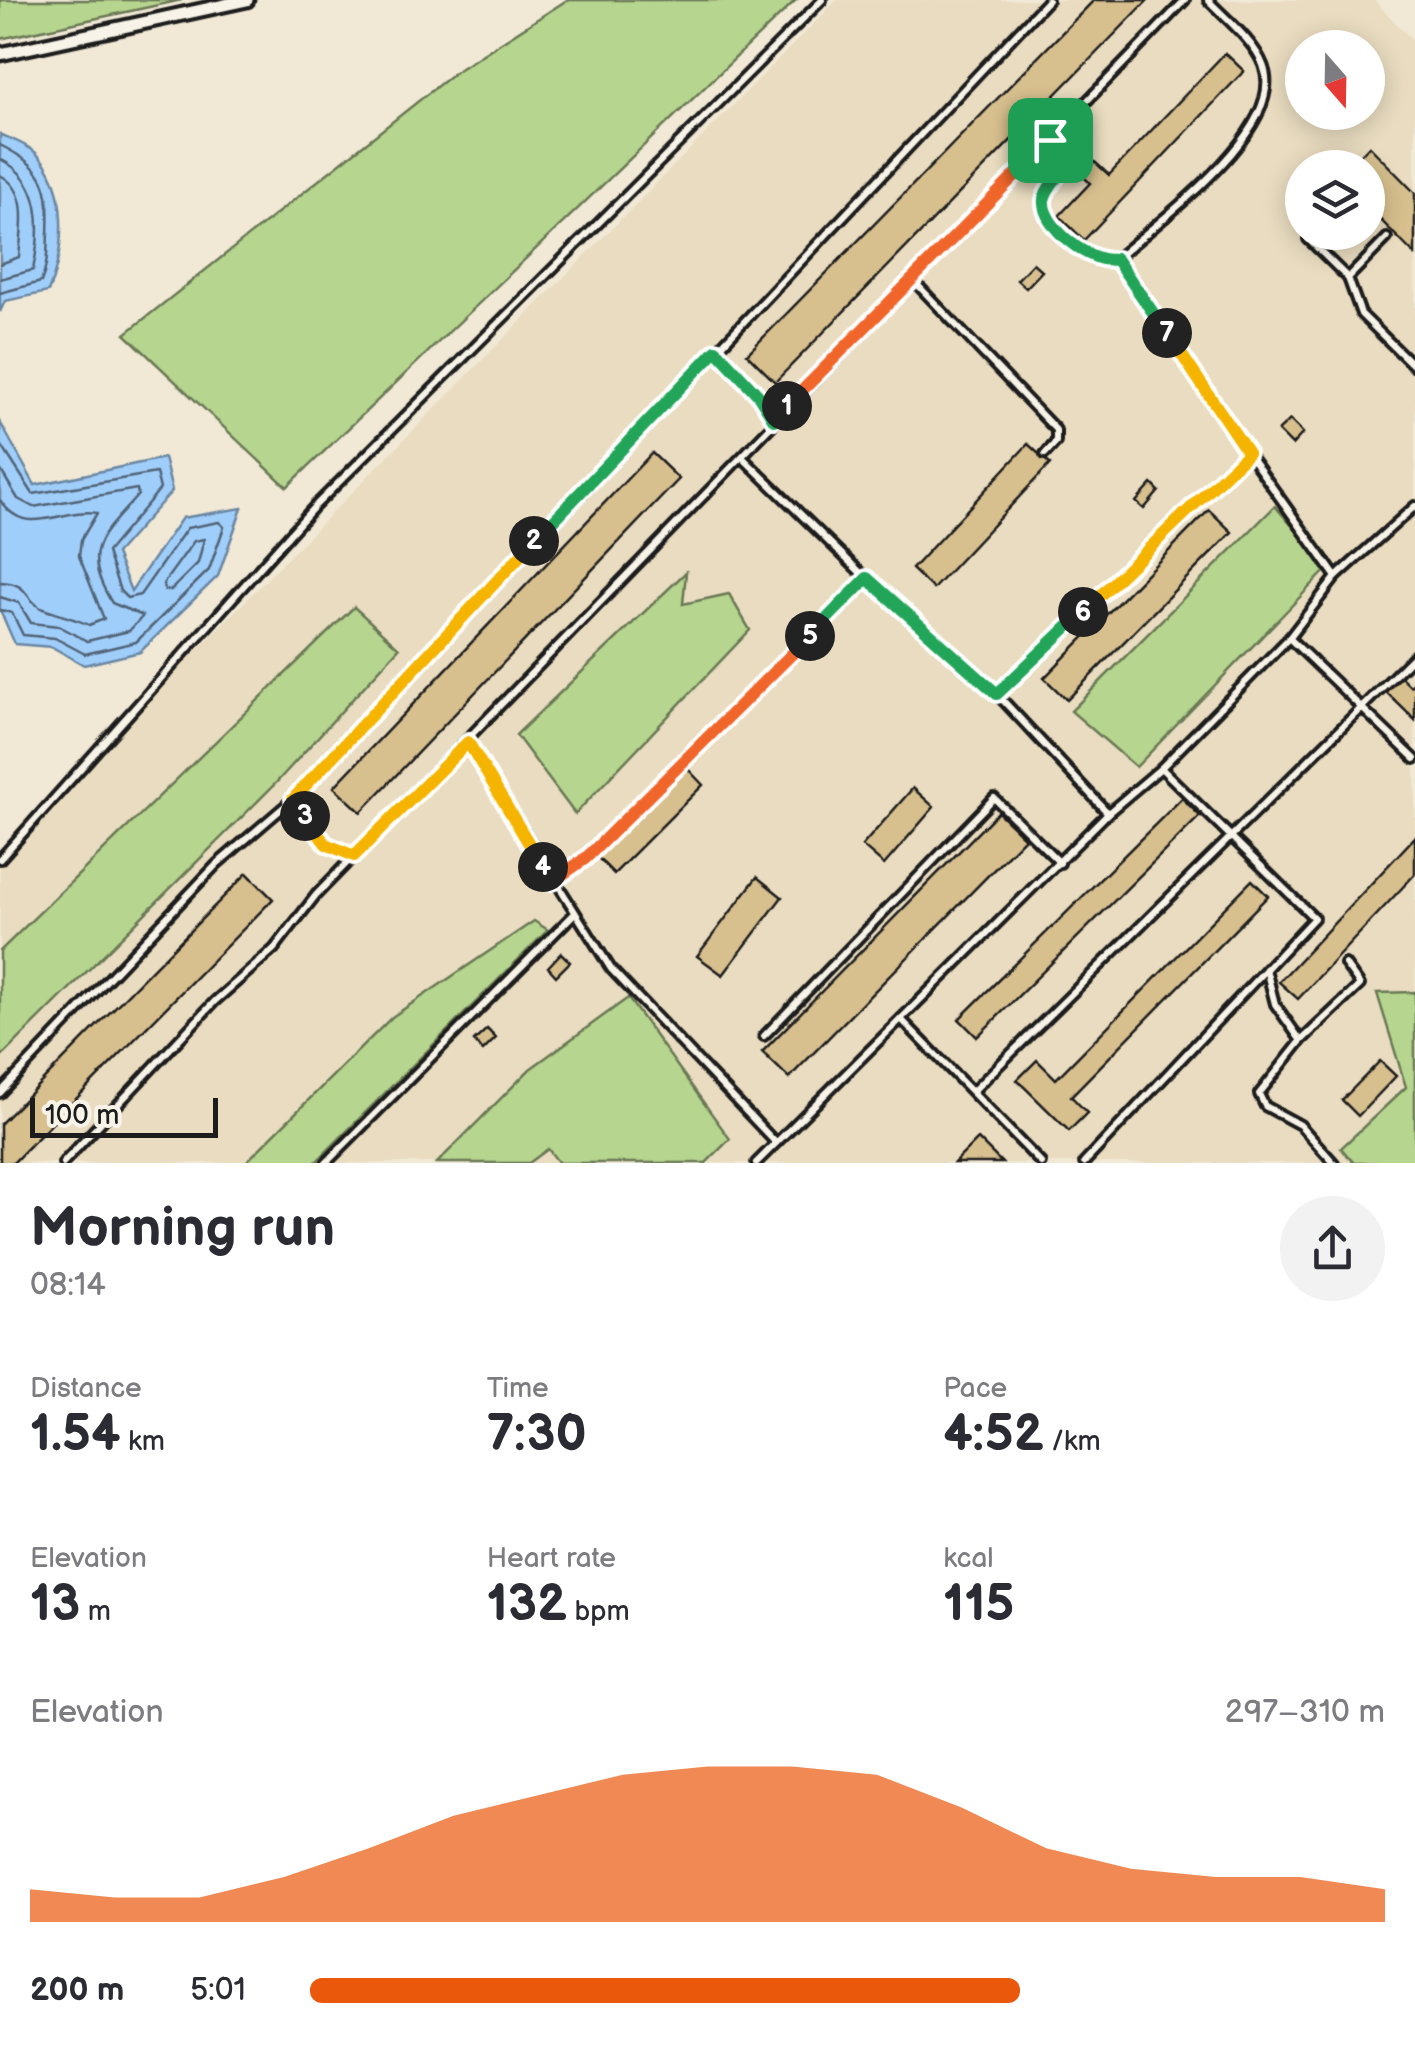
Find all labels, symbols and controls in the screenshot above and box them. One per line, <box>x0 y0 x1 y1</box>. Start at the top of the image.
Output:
north arrow <box>1285 30 1385 130</box>
map controls <box>1285 30 1385 250</box>
pin <box>1008 98 1093 183</box>
icon: arrive <box>1023 113 1078 168</box>
button: layers <box>1285 150 1385 250</box>
pin: 7 <box>1142 308 1192 358</box>
text: 7 <box>1159 316 1175 349</box>
pin: 1 <box>762 381 812 431</box>
text: 1 <box>781 389 793 422</box>
pin: 2 <box>509 516 559 566</box>
text: 2 <box>526 524 542 557</box>
pin: 6 <box>1058 587 1108 637</box>
text: 6 <box>1075 595 1091 628</box>
pin: 5 <box>785 611 835 661</box>
text: 5 <box>802 619 818 652</box>
pin: 3 <box>280 791 330 841</box>
text: 3 <box>297 799 313 832</box>
pin: 4 <box>518 842 568 892</box>
text: 4 <box>535 850 551 883</box>
scale bar <box>30 1093 218 1138</box>
text: 100 m <box>45 1099 119 1132</box>
text: Morning run <box>30 1195 335 1262</box>
button: share <box>1280 1196 1385 1301</box>
text: 08:14 <box>30 1266 106 1305</box>
text: Distance <box>30 1372 142 1405</box>
text: Time <box>487 1372 549 1405</box>
text: Pace <box>943 1372 1007 1405</box>
text: 1.54 <box>30 1405 120 1465</box>
text: 7:30 <box>487 1405 587 1465</box>
text: 4:52 <box>943 1405 1044 1465</box>
text: km <box>120 1425 165 1458</box>
text: /km <box>1044 1425 1101 1458</box>
text: Elevation <box>30 1542 147 1575</box>
text: Heart rate <box>487 1542 616 1575</box>
text: kcal <box>943 1542 994 1575</box>
text: 13 <box>30 1575 80 1635</box>
text: 132 <box>487 1575 567 1635</box>
text: 115 <box>943 1575 1014 1635</box>
text: m <box>80 1595 111 1628</box>
text: bpm <box>567 1595 630 1628</box>
text: Elevation <box>30 1693 163 1732</box>
text: 297–310 m <box>1225 1693 1385 1732</box>
text: 200 m <box>30 1971 124 2010</box>
text: 5:01 <box>190 1971 246 2010</box>

